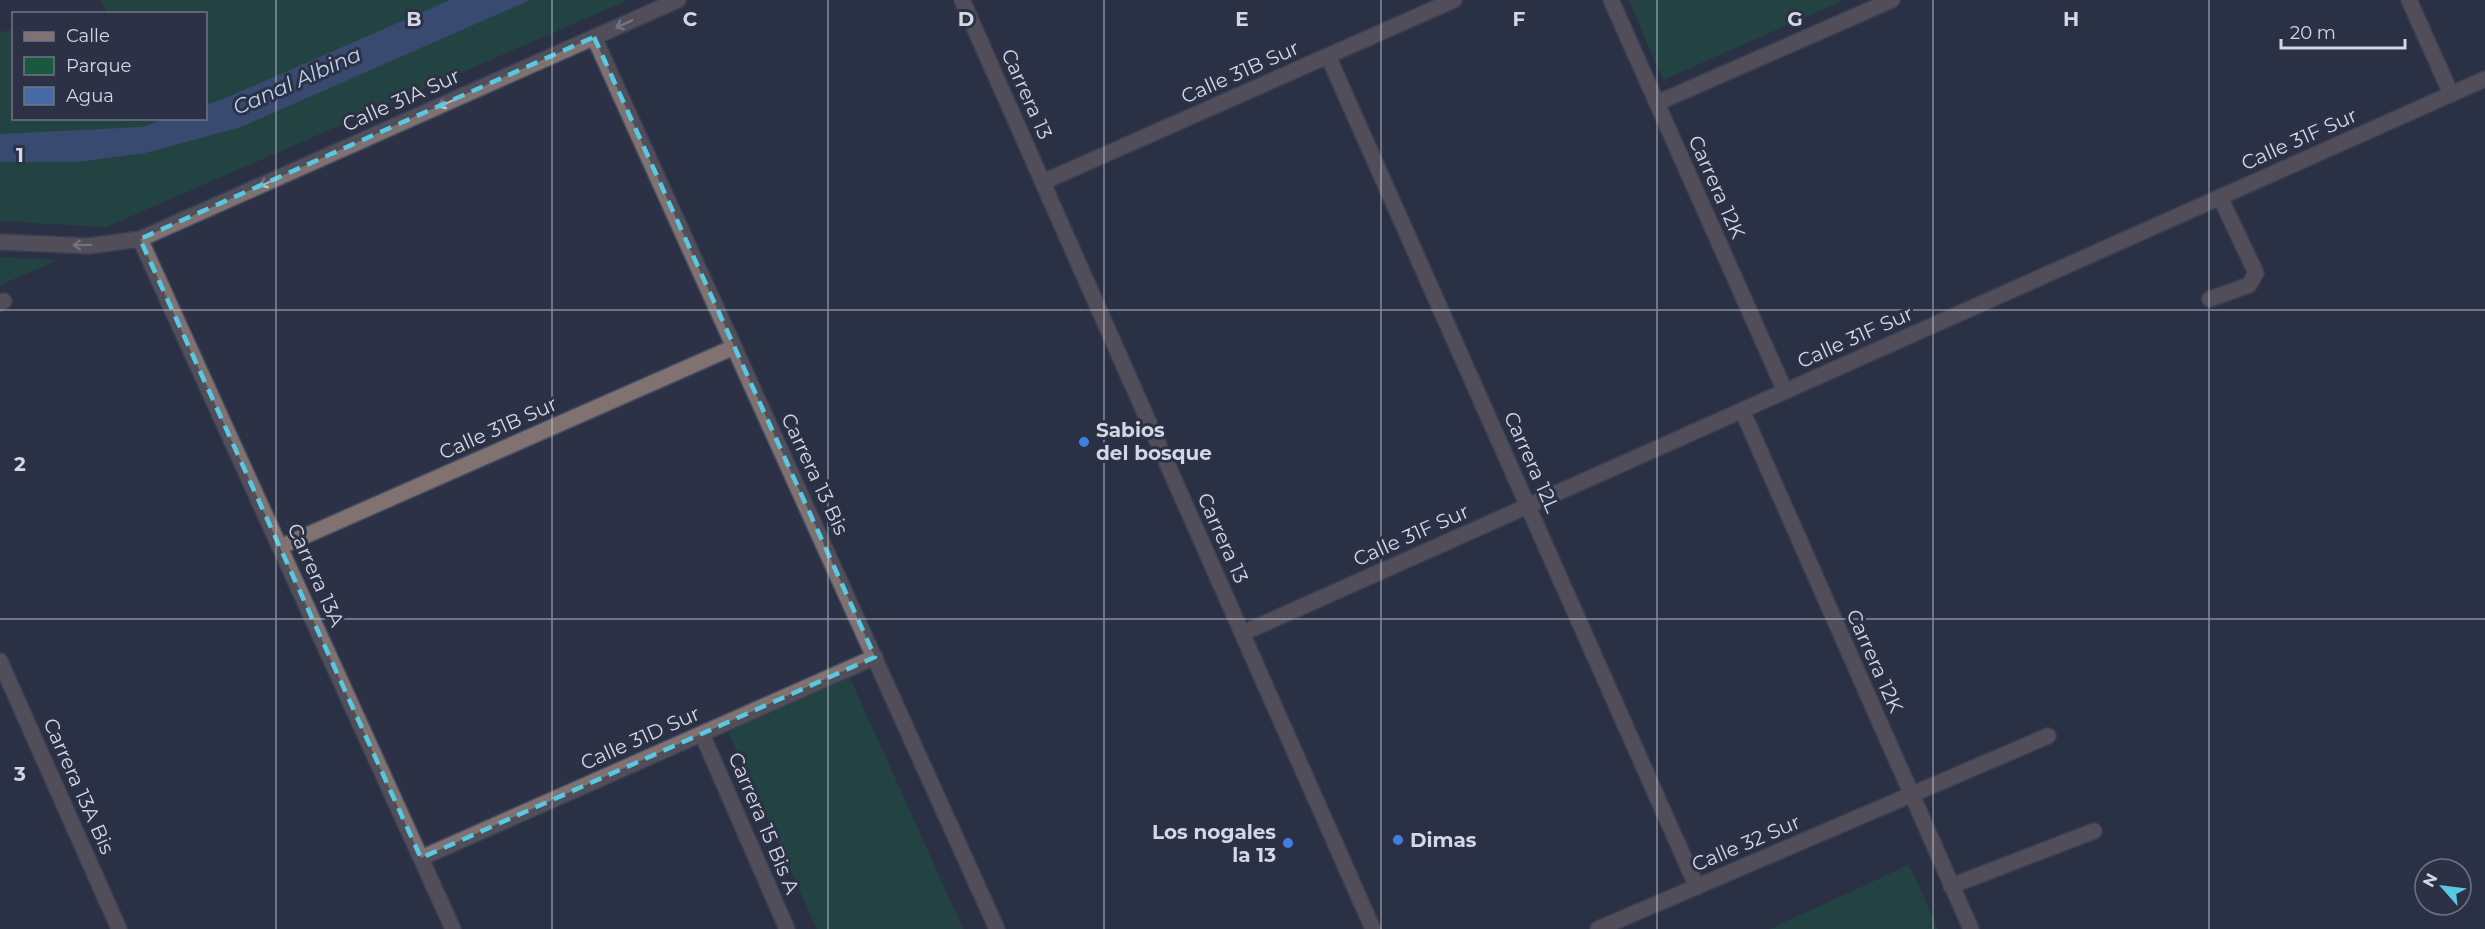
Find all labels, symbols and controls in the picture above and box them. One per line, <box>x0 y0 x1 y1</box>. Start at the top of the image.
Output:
text: B <box>406 7 422 31</box>
text: C <box>683 7 698 31</box>
text: D <box>958 7 974 31</box>
text: E <box>1235 7 1249 31</box>
text: F <box>1513 7 1526 31</box>
text: G <box>1787 7 1803 31</box>
text: H <box>2063 7 2079 31</box>
legend <box>12 12 207 120</box>
scale bar <box>2281 12 2406 50</box>
one-way arrow <box>616 18 634 30</box>
text: 20 m <box>2290 22 2336 44</box>
text: Calle <box>66 25 110 47</box>
street label: Calle 31B Sur <box>1177 35 1303 109</box>
water label: Canal Albina <box>229 41 365 120</box>
street label: Carrera 13 <box>996 45 1058 143</box>
text: Parque <box>66 55 132 77</box>
street label: Calle 31A Sur <box>339 63 463 137</box>
text: Agua <box>66 85 114 107</box>
one-way arrow <box>438 98 456 109</box>
street label: Calle 31F Sur <box>2237 103 2361 175</box>
street label: Carrera 12K <box>1684 132 1751 243</box>
text: 1 <box>16 143 24 167</box>
one-way arrow <box>260 177 278 189</box>
one-way arrow <box>73 239 93 251</box>
street label: Calle 31F Sur <box>1793 301 1917 373</box>
street label: Calle 31B Sur <box>435 391 561 465</box>
street label: Carrera 12L <box>1499 408 1565 516</box>
street label: Carrera 13 Bis <box>776 409 854 539</box>
place label: Sabios del bosque <box>1096 418 1212 465</box>
marker: Sabios del bosque <box>1077 435 1091 449</box>
text: 2 <box>14 452 26 476</box>
street label: Carrera 13 <box>1192 489 1254 587</box>
street label: Calle 31F Sur <box>1349 499 1473 571</box>
street label: Carrera 13A <box>283 520 350 631</box>
street label: Carrera 12K <box>1842 606 1909 717</box>
street label: Calle 31D Sur <box>577 701 703 775</box>
street label: Carrera 13A Bis <box>38 714 120 858</box>
street label: Carrera 15 Bis A <box>723 749 805 898</box>
text: 3 <box>13 762 26 786</box>
street label: Calle 32 Sur <box>1688 809 1804 877</box>
place label: Los nogales la 13 <box>1152 820 1276 867</box>
place label: Dimas <box>1410 828 1477 852</box>
marker: Dimas <box>1391 833 1405 847</box>
marker: Los nogales la 13 <box>1281 836 1295 850</box>
north arrow <box>2413 857 2473 917</box>
text: N <box>2419 870 2442 890</box>

